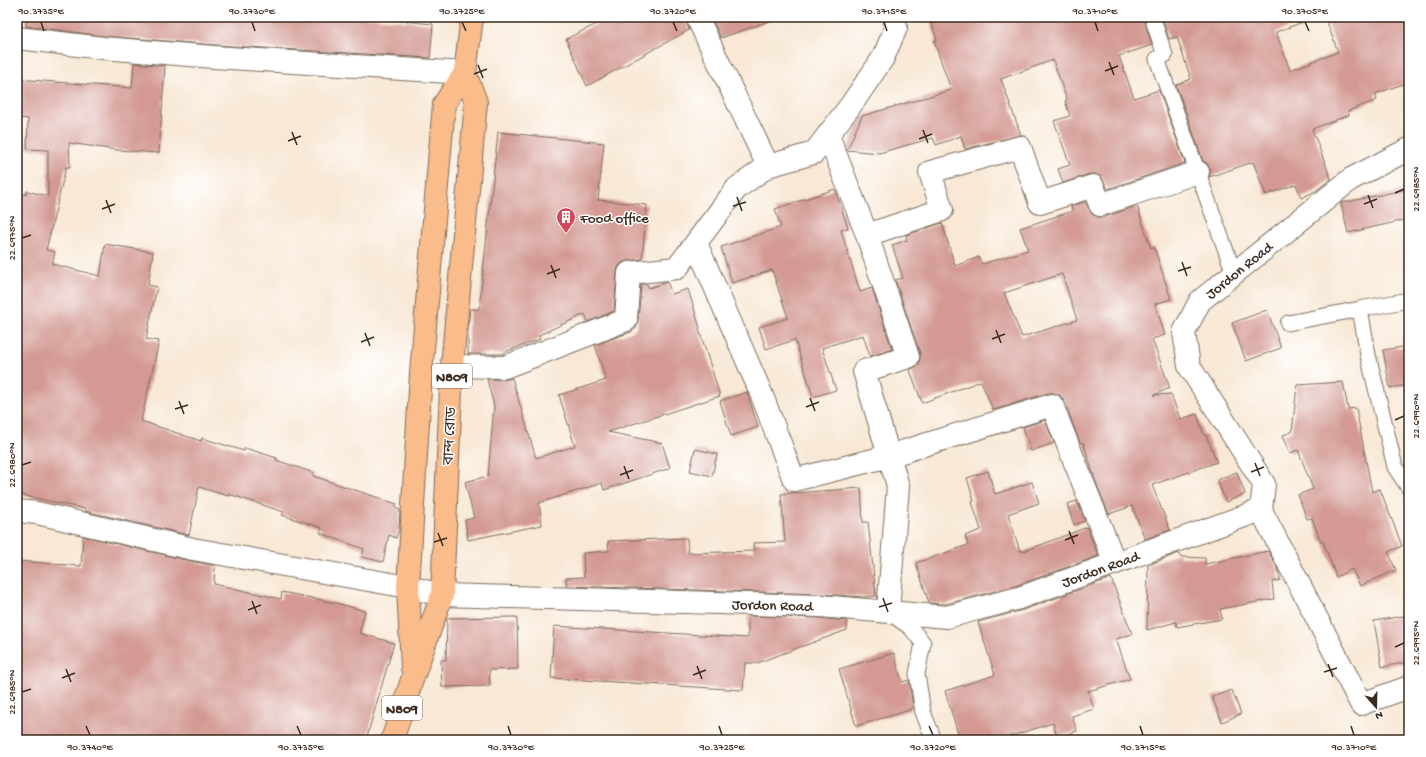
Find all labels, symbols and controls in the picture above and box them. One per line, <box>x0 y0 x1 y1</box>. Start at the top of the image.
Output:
text: 90.3735°E <box>17 6 64 18</box>
text: 90.3730°E <box>228 6 276 18</box>
text: 90.3725°E <box>438 6 485 18</box>
text: 90.3720°E <box>649 6 697 18</box>
text: 90.3715°E <box>861 6 907 18</box>
text: 90.3710°E <box>1072 6 1118 18</box>
text: 90.3705°E <box>1281 6 1329 18</box>
text: 22.6985°N <box>1411 166 1423 211</box>
building icon: Food office <box>555 206 577 234</box>
place label: Food office <box>579 210 649 228</box>
text: 22.6975°N <box>7 215 19 260</box>
street label: Jordon Road <box>1203 238 1278 304</box>
road number: N809 <box>432 364 472 388</box>
text: 22.6990°N <box>1411 393 1423 438</box>
street label: বান্দ রোড <box>440 406 462 467</box>
text: 22.6980°N <box>7 442 19 488</box>
street label: Jordon Road <box>1060 548 1143 593</box>
street label: Jordon Road <box>732 596 814 617</box>
text: 22.6995°N <box>1411 620 1423 665</box>
text: 22.6985°N <box>7 669 19 714</box>
north arrow <box>1356 687 1396 727</box>
road number: N809 <box>382 696 422 720</box>
text: N <box>1373 708 1384 721</box>
text: 90.3740°E <box>66 742 113 754</box>
text: 90.3735°E <box>277 742 324 754</box>
text: 90.3730°E <box>487 742 535 754</box>
text: 90.3725°E <box>698 742 745 754</box>
text: 90.3720°E <box>909 742 957 754</box>
text: 90.3715°E <box>1120 742 1166 754</box>
text: 90.3710°E <box>1331 742 1377 754</box>

